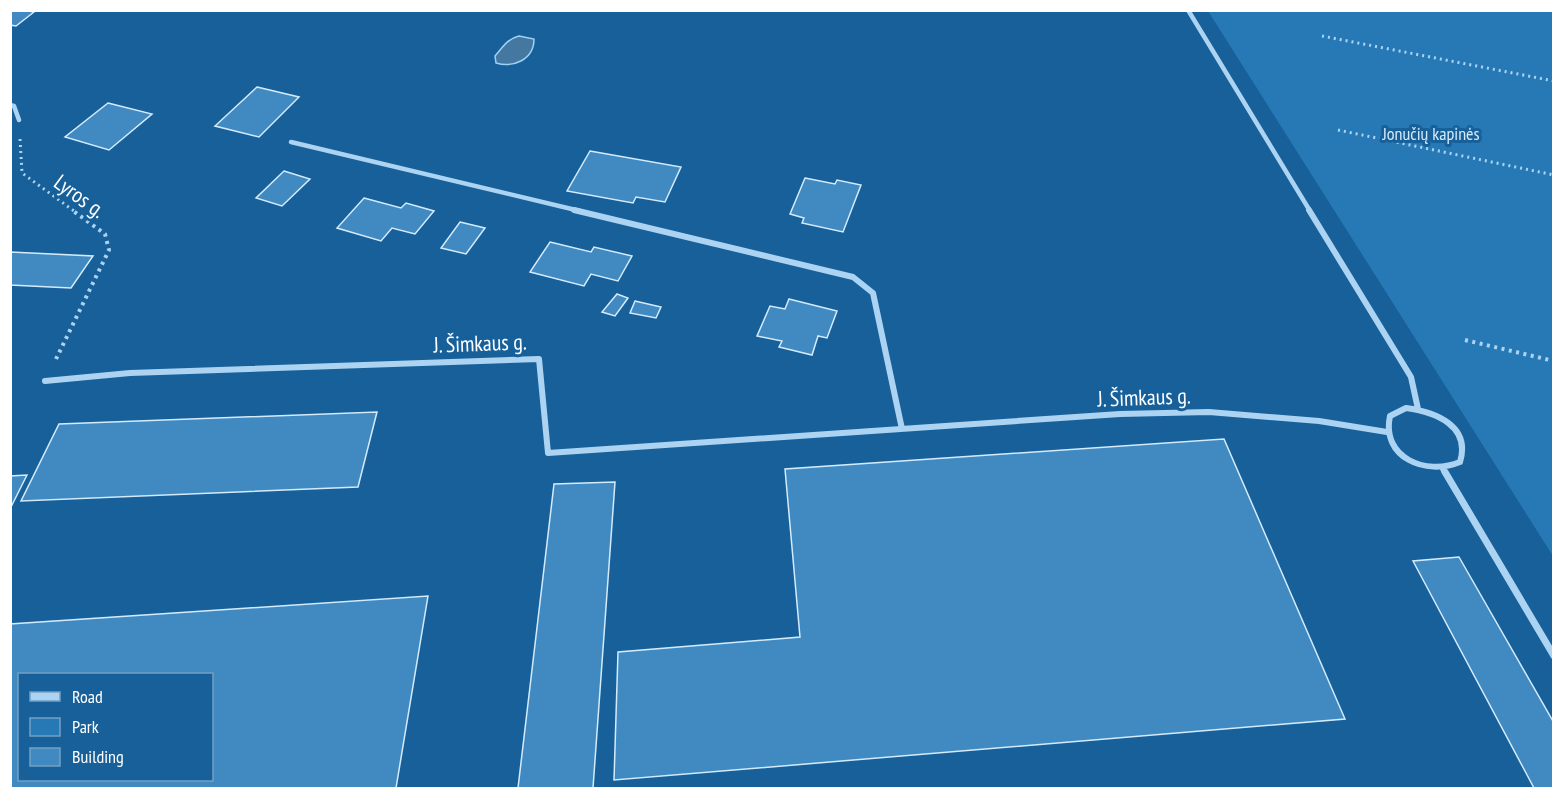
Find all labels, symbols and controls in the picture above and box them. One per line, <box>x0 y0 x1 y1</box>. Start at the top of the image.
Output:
park label: Jonučių kapinės <box>1381 122 1480 145</box>
street label: Lyros g. <box>49 168 111 224</box>
street label: J. Šimkaus g. <box>432 327 527 359</box>
street label: J. Šimkaus g. <box>1096 381 1191 413</box>
legend <box>18 673 213 781</box>
text: Road <box>72 685 103 708</box>
text: Park <box>72 715 99 738</box>
text: Building <box>72 745 124 768</box>

